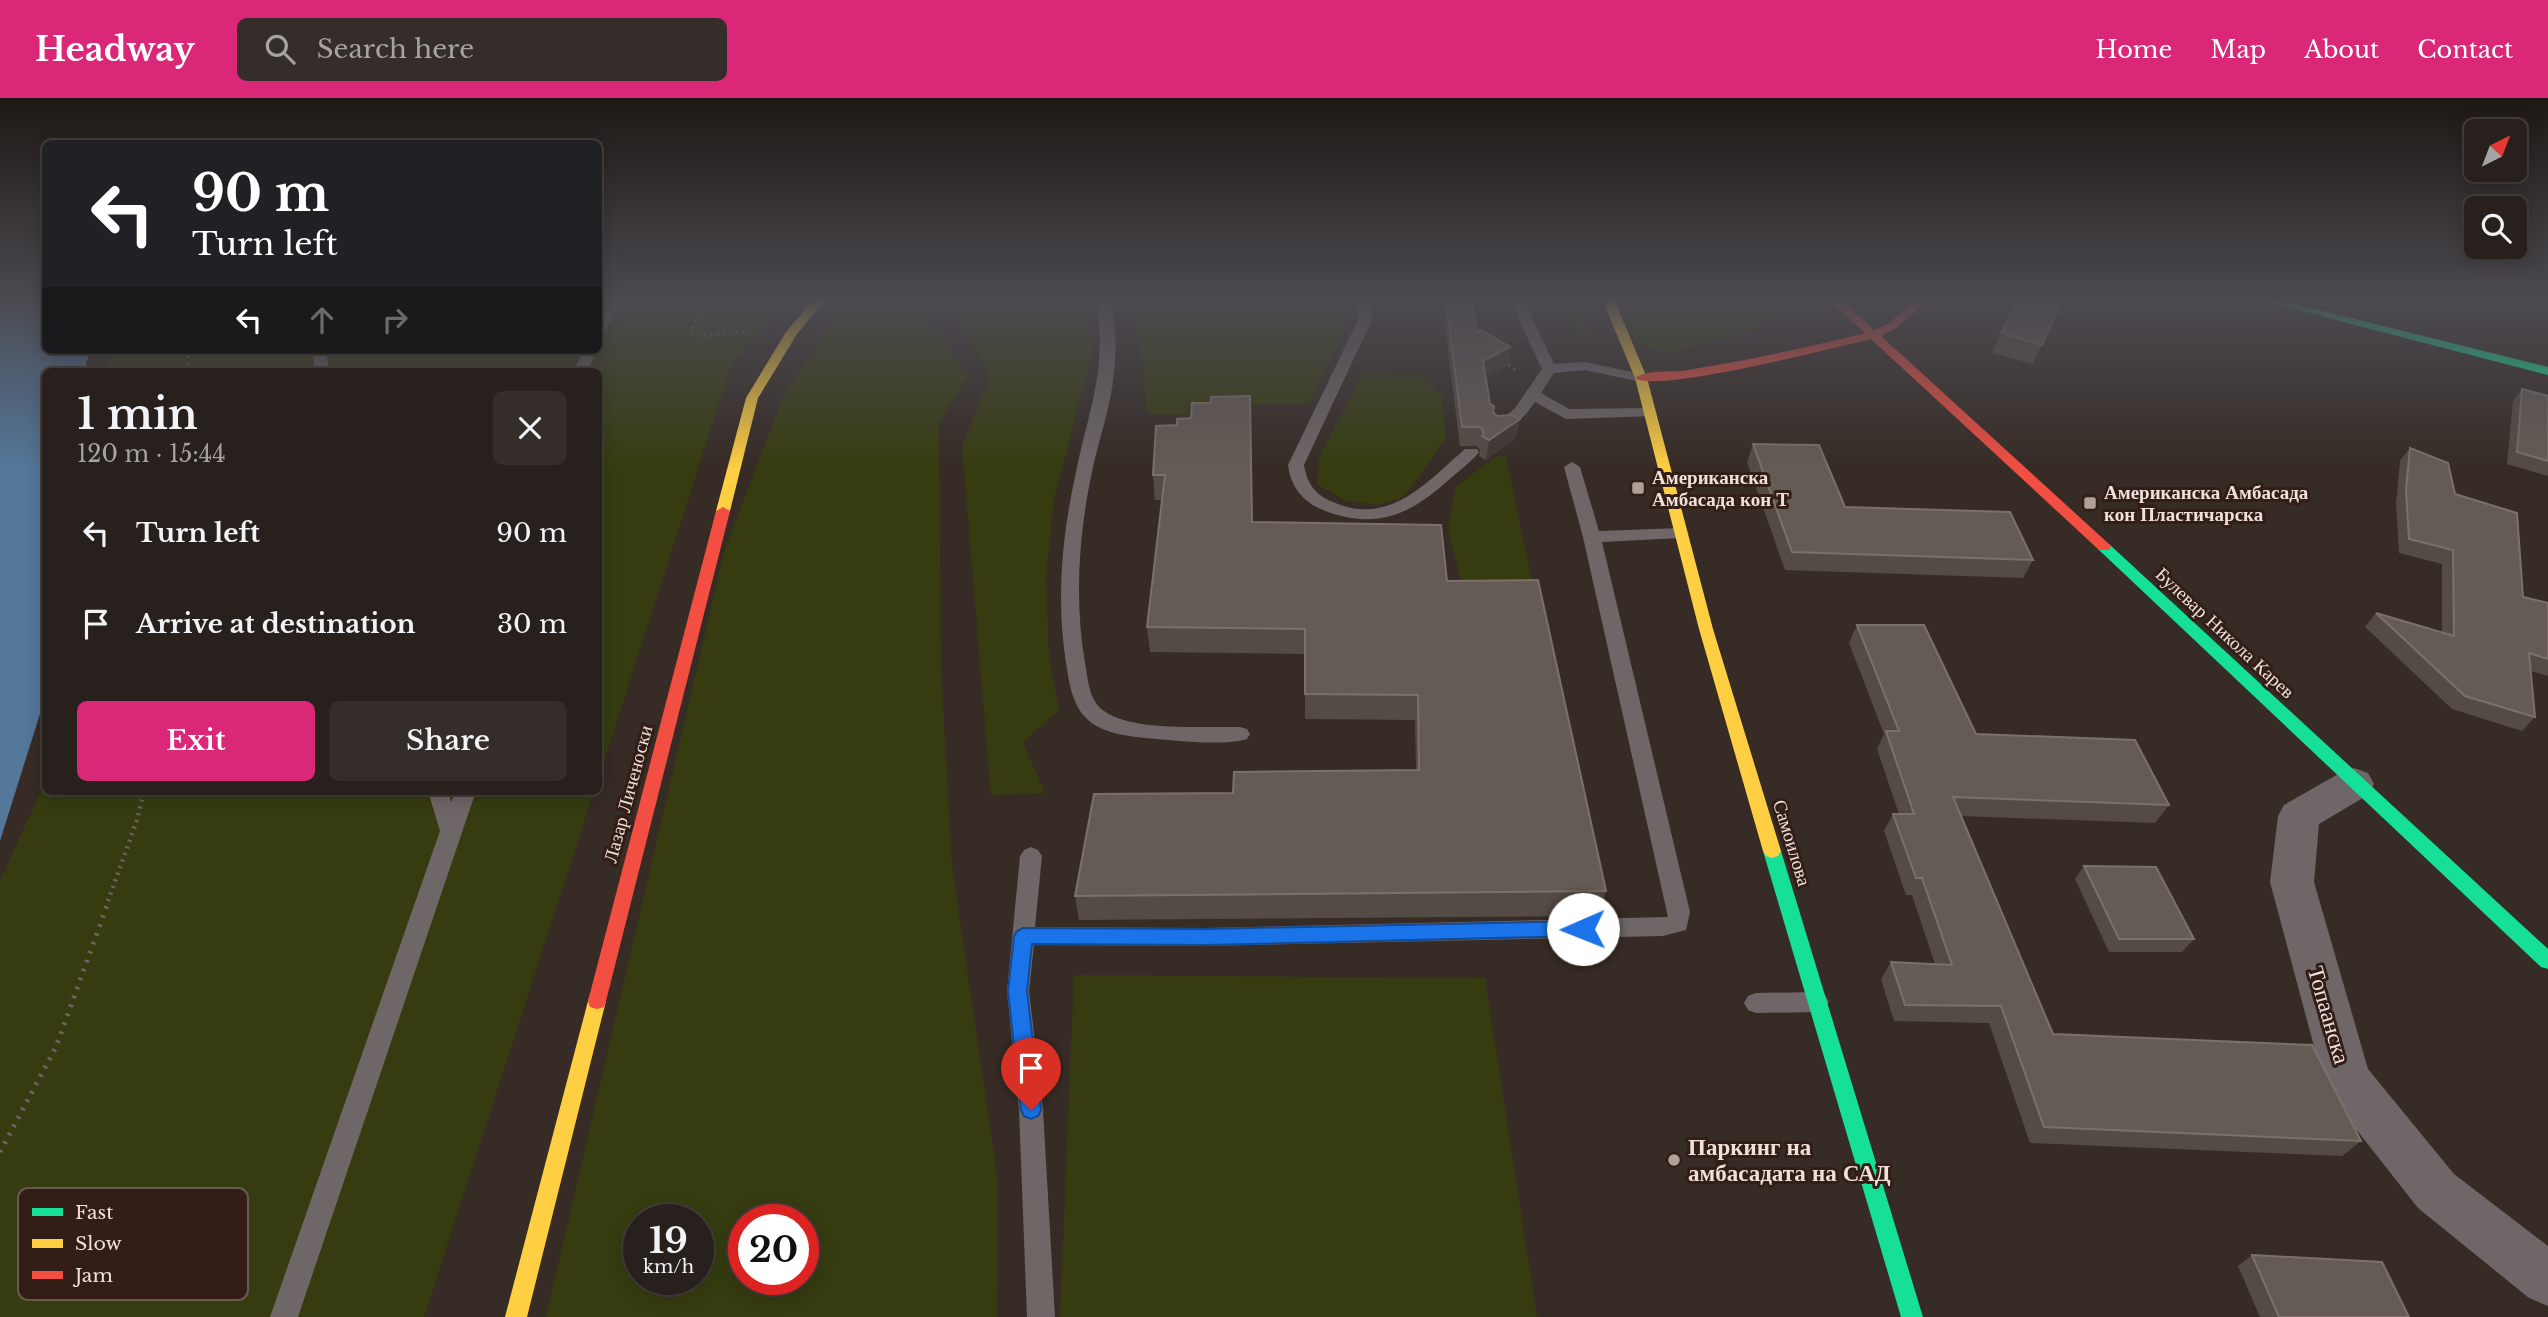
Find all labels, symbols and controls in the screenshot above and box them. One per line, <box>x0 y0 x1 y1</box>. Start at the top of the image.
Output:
search box <box>237 18 727 81</box>
text: Headway <box>35 29 195 70</box>
icon: search <box>261 30 299 68</box>
text: Search here <box>317 33 474 65</box>
text: Home <box>2096 35 2172 64</box>
text: Map <box>2210 35 2266 64</box>
text: About <box>2304 35 2379 64</box>
text: Contact <box>2417 35 2513 64</box>
north arrow <box>2464 119 2527 182</box>
map controls <box>2464 119 2527 259</box>
text: 90 m <box>192 163 329 224</box>
icon: left <box>77 168 168 259</box>
button: search <box>2464 196 2527 259</box>
text: Turn left <box>192 224 338 264</box>
icon: left <box>230 301 268 339</box>
icon: ahead <box>303 301 341 339</box>
icon: right <box>376 301 414 339</box>
text: 1 min <box>77 388 198 440</box>
button: close <box>493 391 567 465</box>
text: 120 m · 15:44 <box>77 440 226 468</box>
place label: Американска Амбасада кон Т <box>1652 466 1789 511</box>
marker: Американска Амбасада кон Т <box>1630 480 1646 496</box>
place label: Американска Амбасада кон Пластичарска <box>2104 481 2309 526</box>
marker: Американска Амбасада кон Пластичарска <box>2082 495 2098 511</box>
icon: left <box>77 514 115 552</box>
text: Turn left <box>136 517 260 549</box>
text: 90 m <box>496 517 567 549</box>
street label: Булевар Никола Карев <box>2151 563 2299 703</box>
icon: arrive <box>77 605 115 643</box>
text: Arrive at destination <box>136 608 416 640</box>
text: 30 m <box>497 608 567 640</box>
button: Exit <box>77 701 315 781</box>
button: Share <box>329 701 567 781</box>
street label: Лазар Личеноски <box>599 723 657 865</box>
street label: Самоилова <box>1768 797 1816 889</box>
position arrow <box>1546 892 1620 966</box>
street label: Топаанска <box>2302 963 2356 1067</box>
pin <box>1001 1038 1061 1110</box>
icon: arrive <box>1012 1049 1050 1087</box>
place label: Паркинг на амбасадата на САД <box>1688 1133 1891 1187</box>
marker: Паркинг на амбасадата на САД <box>1666 1152 1682 1168</box>
legend <box>18 1188 248 1300</box>
text: Fast <box>75 1201 114 1224</box>
speed limit sign: 20 <box>728 1204 819 1295</box>
text: 19 <box>649 1219 688 1262</box>
text: Slow <box>75 1232 122 1255</box>
text: km/h <box>643 1256 694 1278</box>
text: Jam <box>72 1264 113 1287</box>

